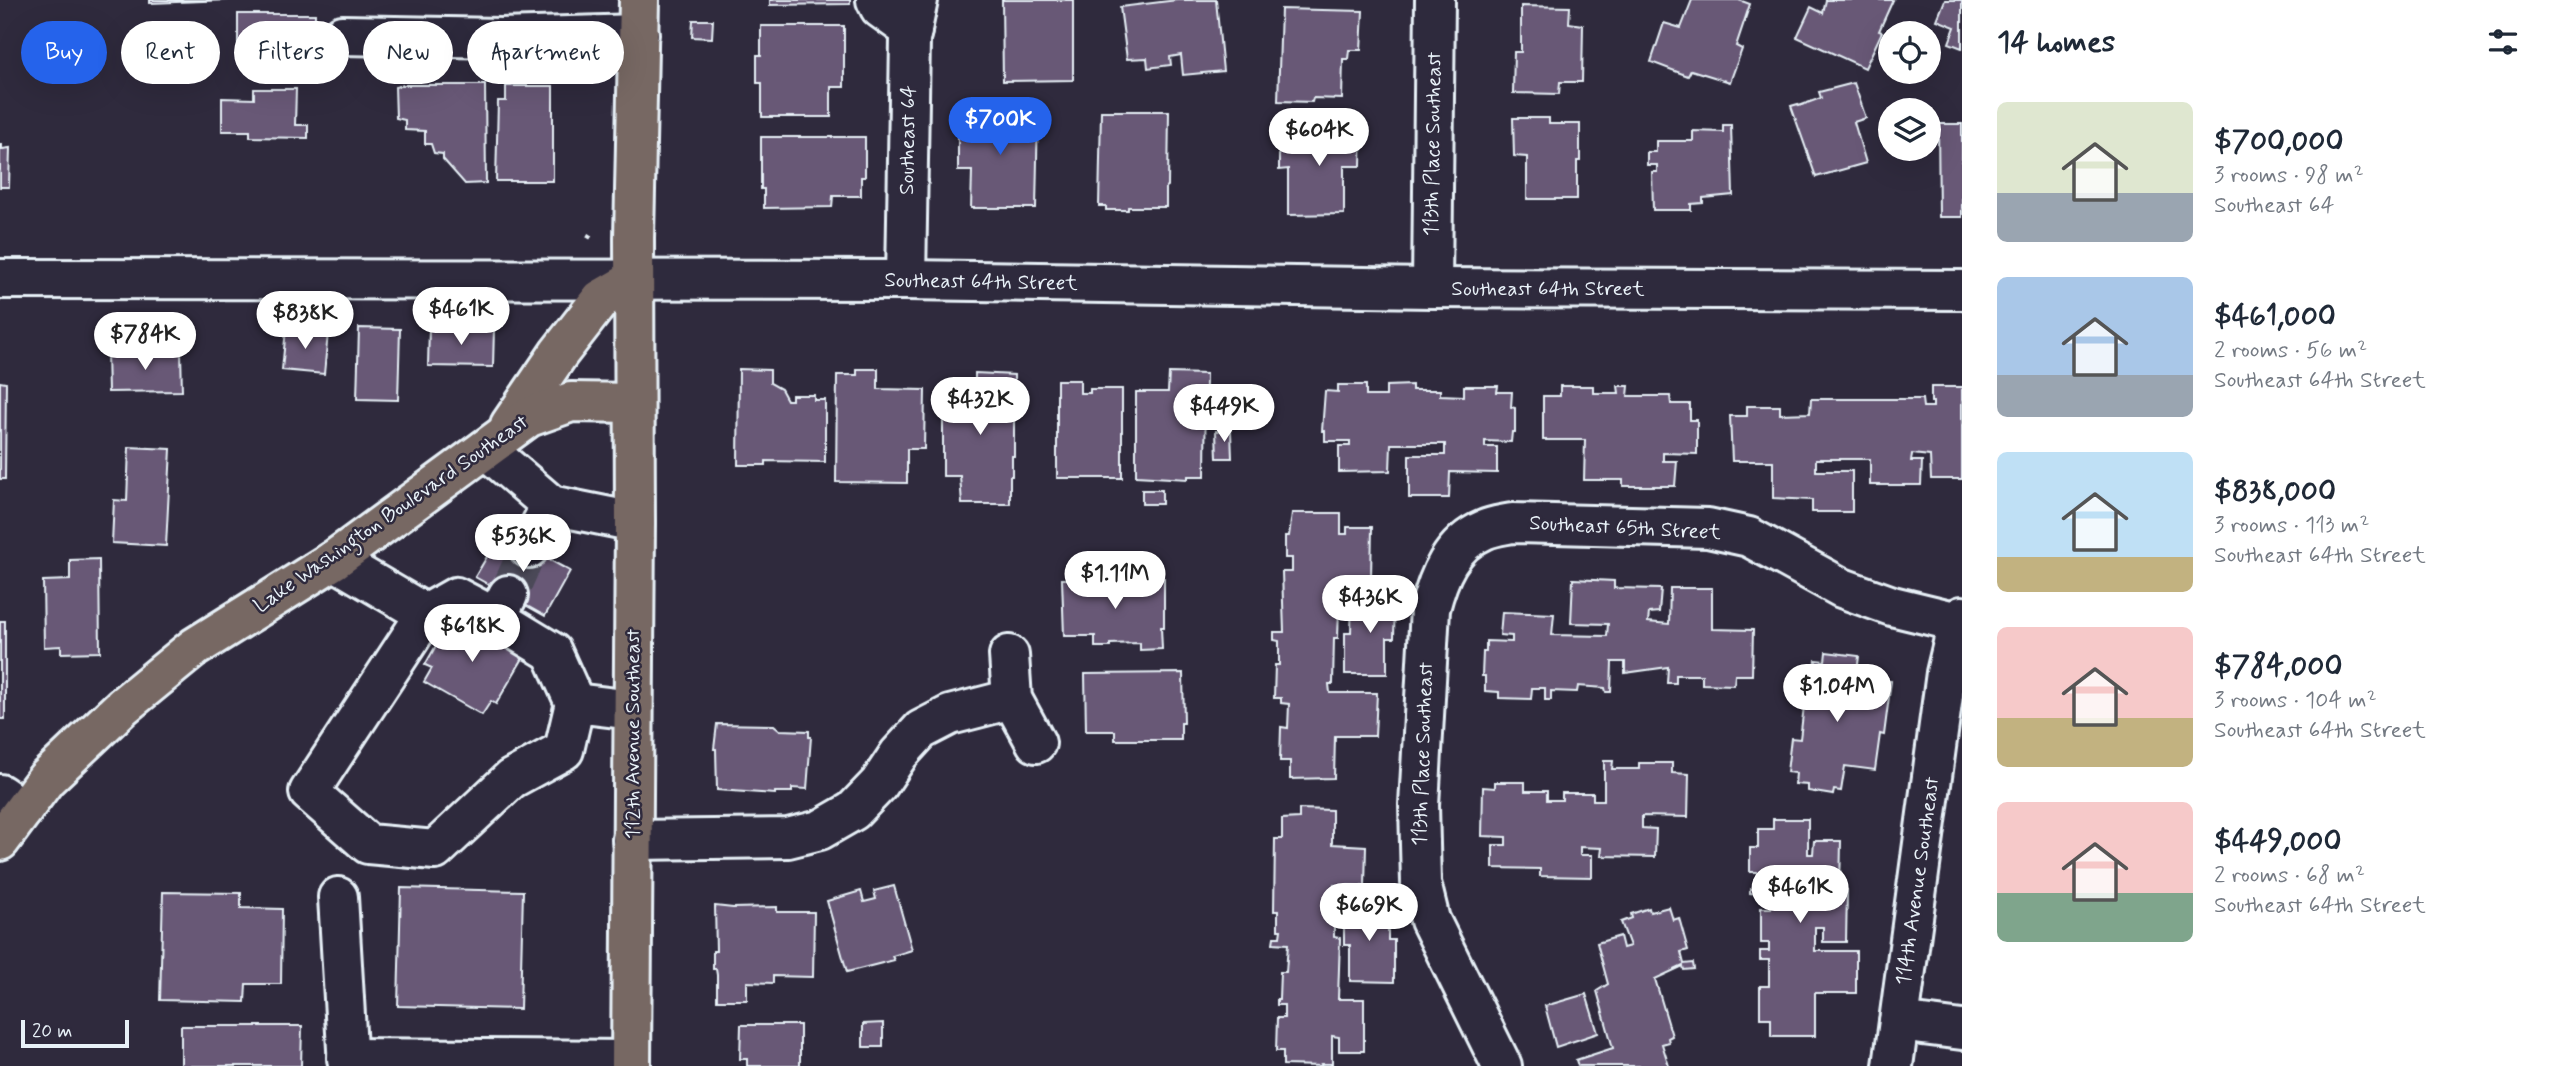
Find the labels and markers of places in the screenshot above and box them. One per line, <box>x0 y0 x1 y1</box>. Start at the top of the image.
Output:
pin: $700K <box>951 97 1049 157</box>
pin: $604K <box>1270 108 1368 168</box>
pin: $461K <box>412 288 510 347</box>
pin: $838K <box>256 292 354 351</box>
pin: $784K <box>96 312 194 372</box>
pin: $432K <box>931 378 1029 437</box>
pin: $449K <box>1175 384 1273 444</box>
pin: $536K <box>474 514 572 574</box>
pin: $1.11M <box>1058 552 1172 611</box>
pin: $436K <box>1321 576 1419 635</box>
pin: $618K <box>423 604 521 664</box>
pin: $1.04M <box>1780 664 1894 724</box>
pin: $461K <box>1751 866 1849 925</box>
pin: $669K <box>1320 884 1418 943</box>

